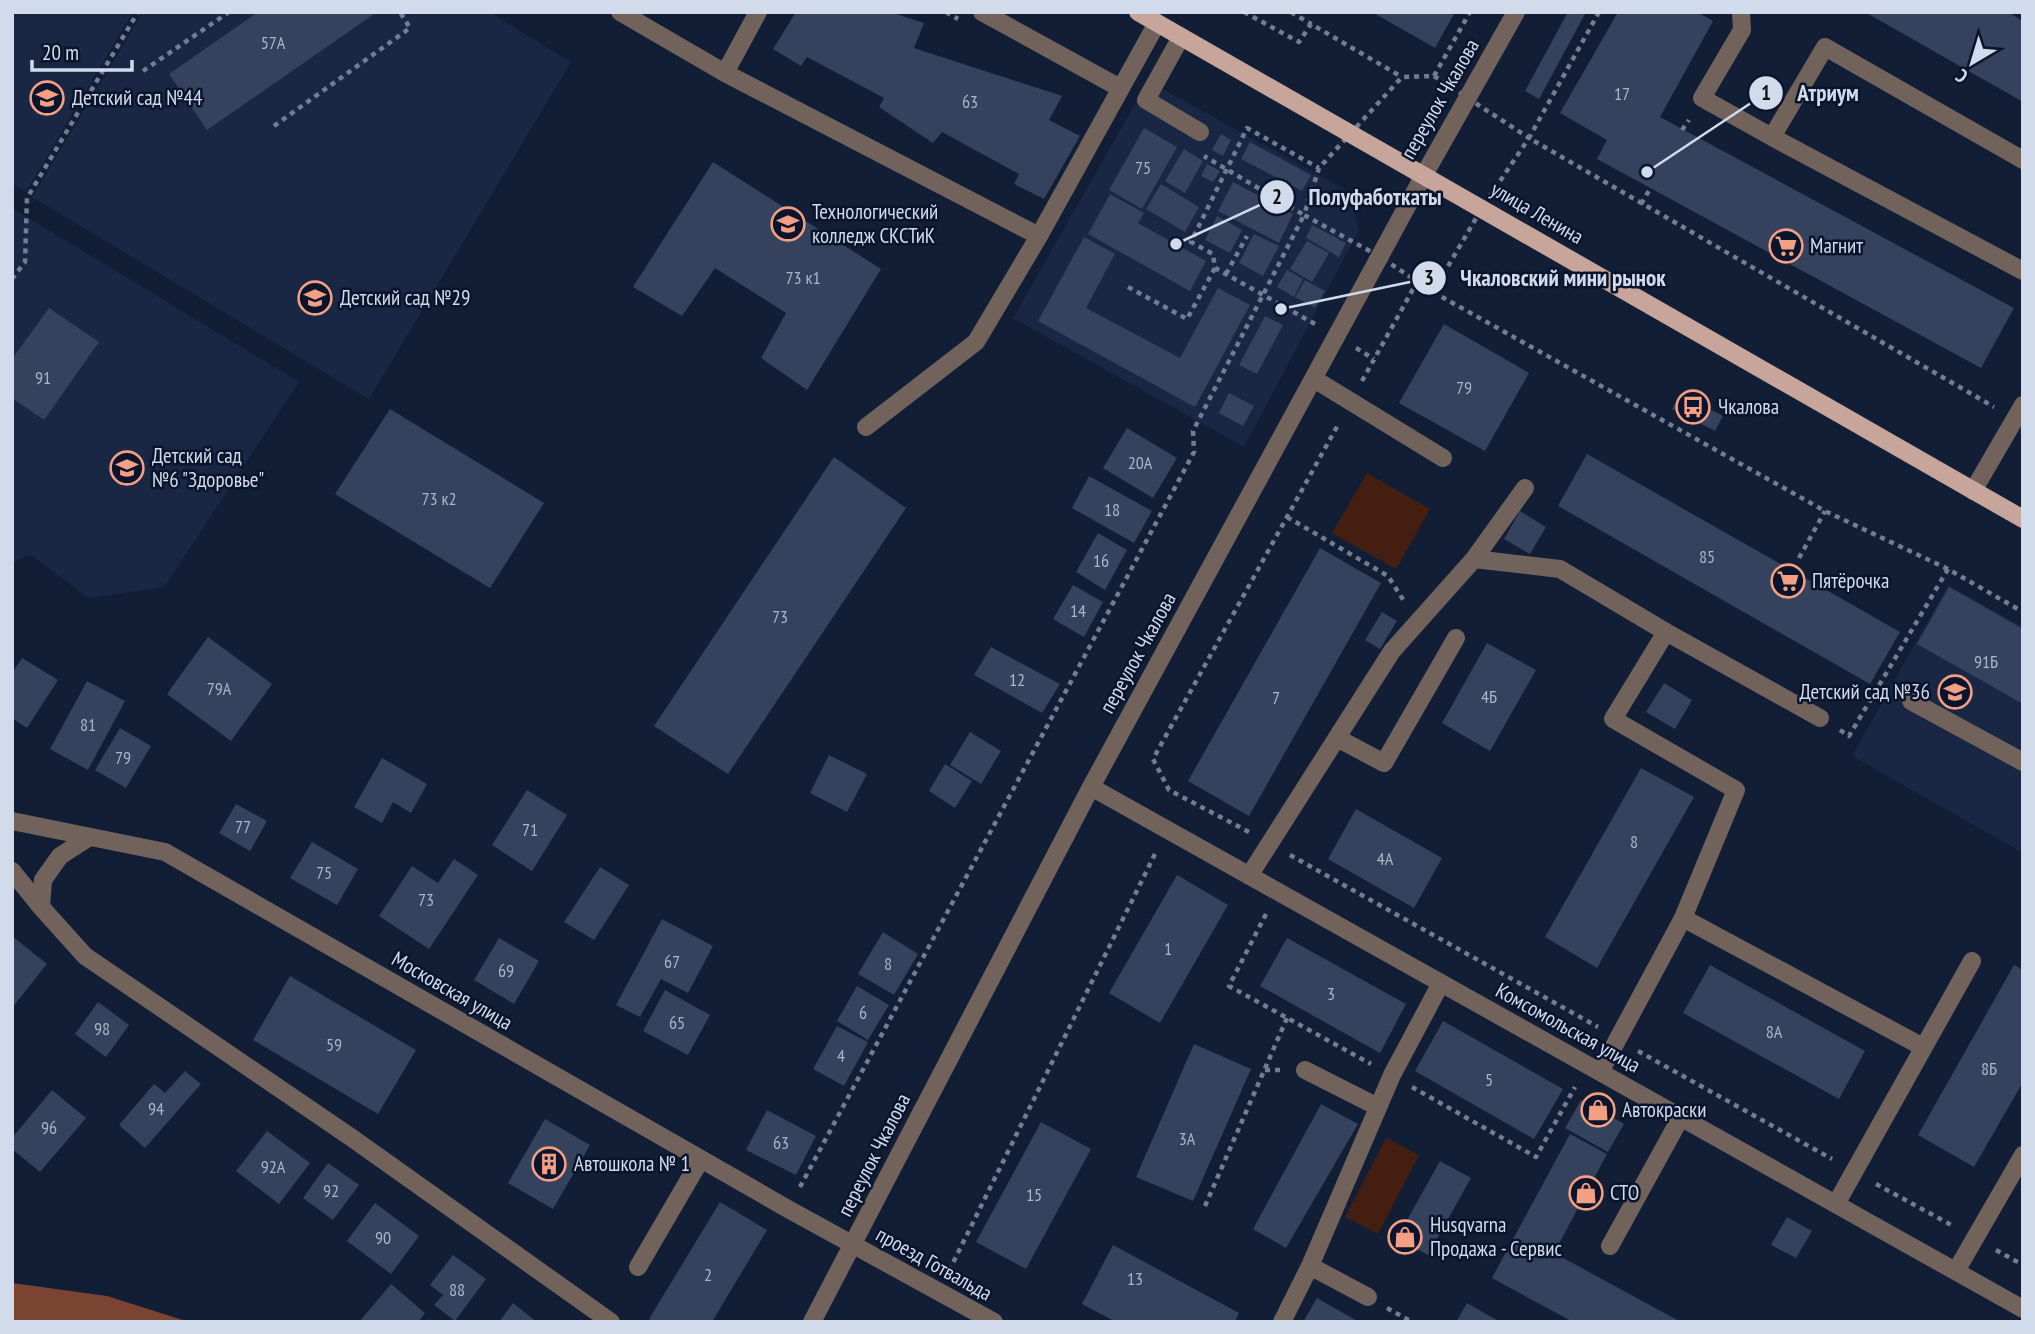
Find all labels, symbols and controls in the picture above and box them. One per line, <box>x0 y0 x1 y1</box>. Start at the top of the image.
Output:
scale bar <box>32 28 131 72</box>
north arrow <box>1937 28 2007 98</box>
house number: 57А <box>261 31 286 54</box>
street label: переулок Чкалова <box>1394 34 1485 164</box>
text: 20 m <box>42 39 79 66</box>
text: С <box>1950 64 1972 89</box>
callout: Атриум <box>1748 71 1873 115</box>
text: Атриум <box>1796 78 1859 107</box>
school or university icon: Детский сад №44 <box>28 79 66 117</box>
text: 1 <box>1761 79 1771 106</box>
house number: 17 <box>1614 82 1630 105</box>
place label: Детский сад №44 <box>72 84 203 111</box>
house number: 63 <box>962 90 978 113</box>
house number: 75 <box>1135 156 1151 179</box>
callout: Полуфаботкаты <box>1260 175 1456 219</box>
street label: улица Ленина <box>1486 175 1588 250</box>
text: Полуфаботкаты <box>1308 182 1442 211</box>
text: 2 <box>1272 183 1282 210</box>
place label: Технологический колледж СКСТиК <box>812 198 938 249</box>
school or university icon: Технологический колледж СКСТиК <box>769 205 807 243</box>
supermarket icon: Магнит <box>1767 227 1805 265</box>
place label: Магнит <box>1810 232 1863 259</box>
callout: Чкаловский мини рынок <box>1412 256 1680 300</box>
text: Чкаловский мини рынок <box>1460 263 1666 292</box>
text: 3 <box>1424 264 1434 291</box>
house number: 73 к1 <box>785 266 821 289</box>
school or university icon: Детский сад №29 <box>296 279 334 317</box>
place label: Детский сад №29 <box>340 284 470 311</box>
house number: 91 <box>35 366 51 389</box>
house number: 79 <box>1456 376 1472 399</box>
bus stop icon: Чкалова <box>1674 388 1712 426</box>
place label: Чкалова <box>1718 393 1779 420</box>
place label: Детский сад №6 "Здоровье" <box>152 442 264 493</box>
school or university icon: Детский сад №6 "Здоровье" <box>108 449 146 487</box>
house number: 20А <box>1128 451 1153 474</box>
house number: 73 к2 <box>421 487 457 510</box>
house number: 18 <box>1104 498 1120 521</box>
house number: 85 <box>1699 545 1715 568</box>
house number: 16 <box>1093 549 1109 572</box>
supermarket icon: Пятёрочка <box>1769 562 1807 600</box>
place label: Пятёрочка <box>1812 567 1889 594</box>
street label: переулок Чкалова <box>1093 587 1182 718</box>
house number: 14 <box>1070 599 1086 622</box>
house number: 73 <box>772 605 788 628</box>
house number: 91Б <box>1974 650 1998 673</box>
house number: 12 <box>1009 668 1025 691</box>
school or university icon: Детский сад №36 <box>1936 673 1974 711</box>
house number: 79А <box>207 677 232 700</box>
place label: Детский сад №36 <box>1800 678 1930 705</box>
house number: 4Б <box>1481 685 1497 708</box>
house number: 7 <box>1272 686 1280 709</box>
house number: 81 <box>80 713 96 736</box>
house number: 79 <box>115 746 131 769</box>
house number: 77 <box>235 815 251 838</box>
house number: 71 <box>522 818 538 841</box>
house number: 8 <box>1630 830 1638 853</box>
house number: 4А <box>1377 847 1394 870</box>
house number: 75 <box>316 861 332 884</box>
house number: 73 <box>418 888 434 911</box>
house number: 1 <box>1164 937 1172 960</box>
street label: Московская улица <box>387 945 517 1036</box>
house number: 67 <box>664 950 680 973</box>
house number: 8 <box>884 952 892 975</box>
house number: 69 <box>498 959 514 982</box>
street label: Комсомольская улица <box>1491 977 1645 1079</box>
house number: 3 <box>1327 982 1335 1005</box>
house number: 6 <box>859 1001 867 1024</box>
house number: 65 <box>669 1011 685 1034</box>
house number: 98 <box>94 1017 110 1040</box>
house number: 8А <box>1766 1020 1783 1043</box>
house number: 59 <box>326 1033 342 1056</box>
house number: 4 <box>837 1044 845 1067</box>
house number: 8Б <box>1981 1057 1997 1080</box>
house number: 5 <box>1485 1068 1493 1091</box>
street label: переулок Чкалова <box>831 1089 916 1221</box>
shop icon: Автокраски <box>1579 1091 1617 1129</box>
place label: Автокраски <box>1622 1096 1706 1123</box>
house number: 94 <box>148 1097 164 1120</box>
house number: 96 <box>41 1116 57 1139</box>
house number: 3А <box>1179 1127 1196 1150</box>
house number: 63 <box>773 1131 789 1154</box>
building icon: Автошкола № 1 <box>530 1145 568 1183</box>
place label: Автошкола № 1 <box>574 1150 690 1177</box>
house number: 92А <box>261 1155 286 1178</box>
shop icon: СТО <box>1567 1174 1605 1212</box>
house number: 92 <box>323 1179 339 1202</box>
place label: СТО <box>1610 1179 1639 1206</box>
house number: 15 <box>1026 1183 1042 1206</box>
place label: Husqvarna Продажа - Сервис <box>1430 1211 1562 1262</box>
shop icon: Husqvarna Продажа - Сервис <box>1386 1218 1424 1256</box>
street label: проезд Готвальда <box>871 1221 997 1307</box>
house number: 90 <box>375 1226 391 1249</box>
house number: 2 <box>704 1263 712 1286</box>
house number: 13 <box>1127 1267 1143 1290</box>
house number: 88 <box>449 1278 465 1301</box>

